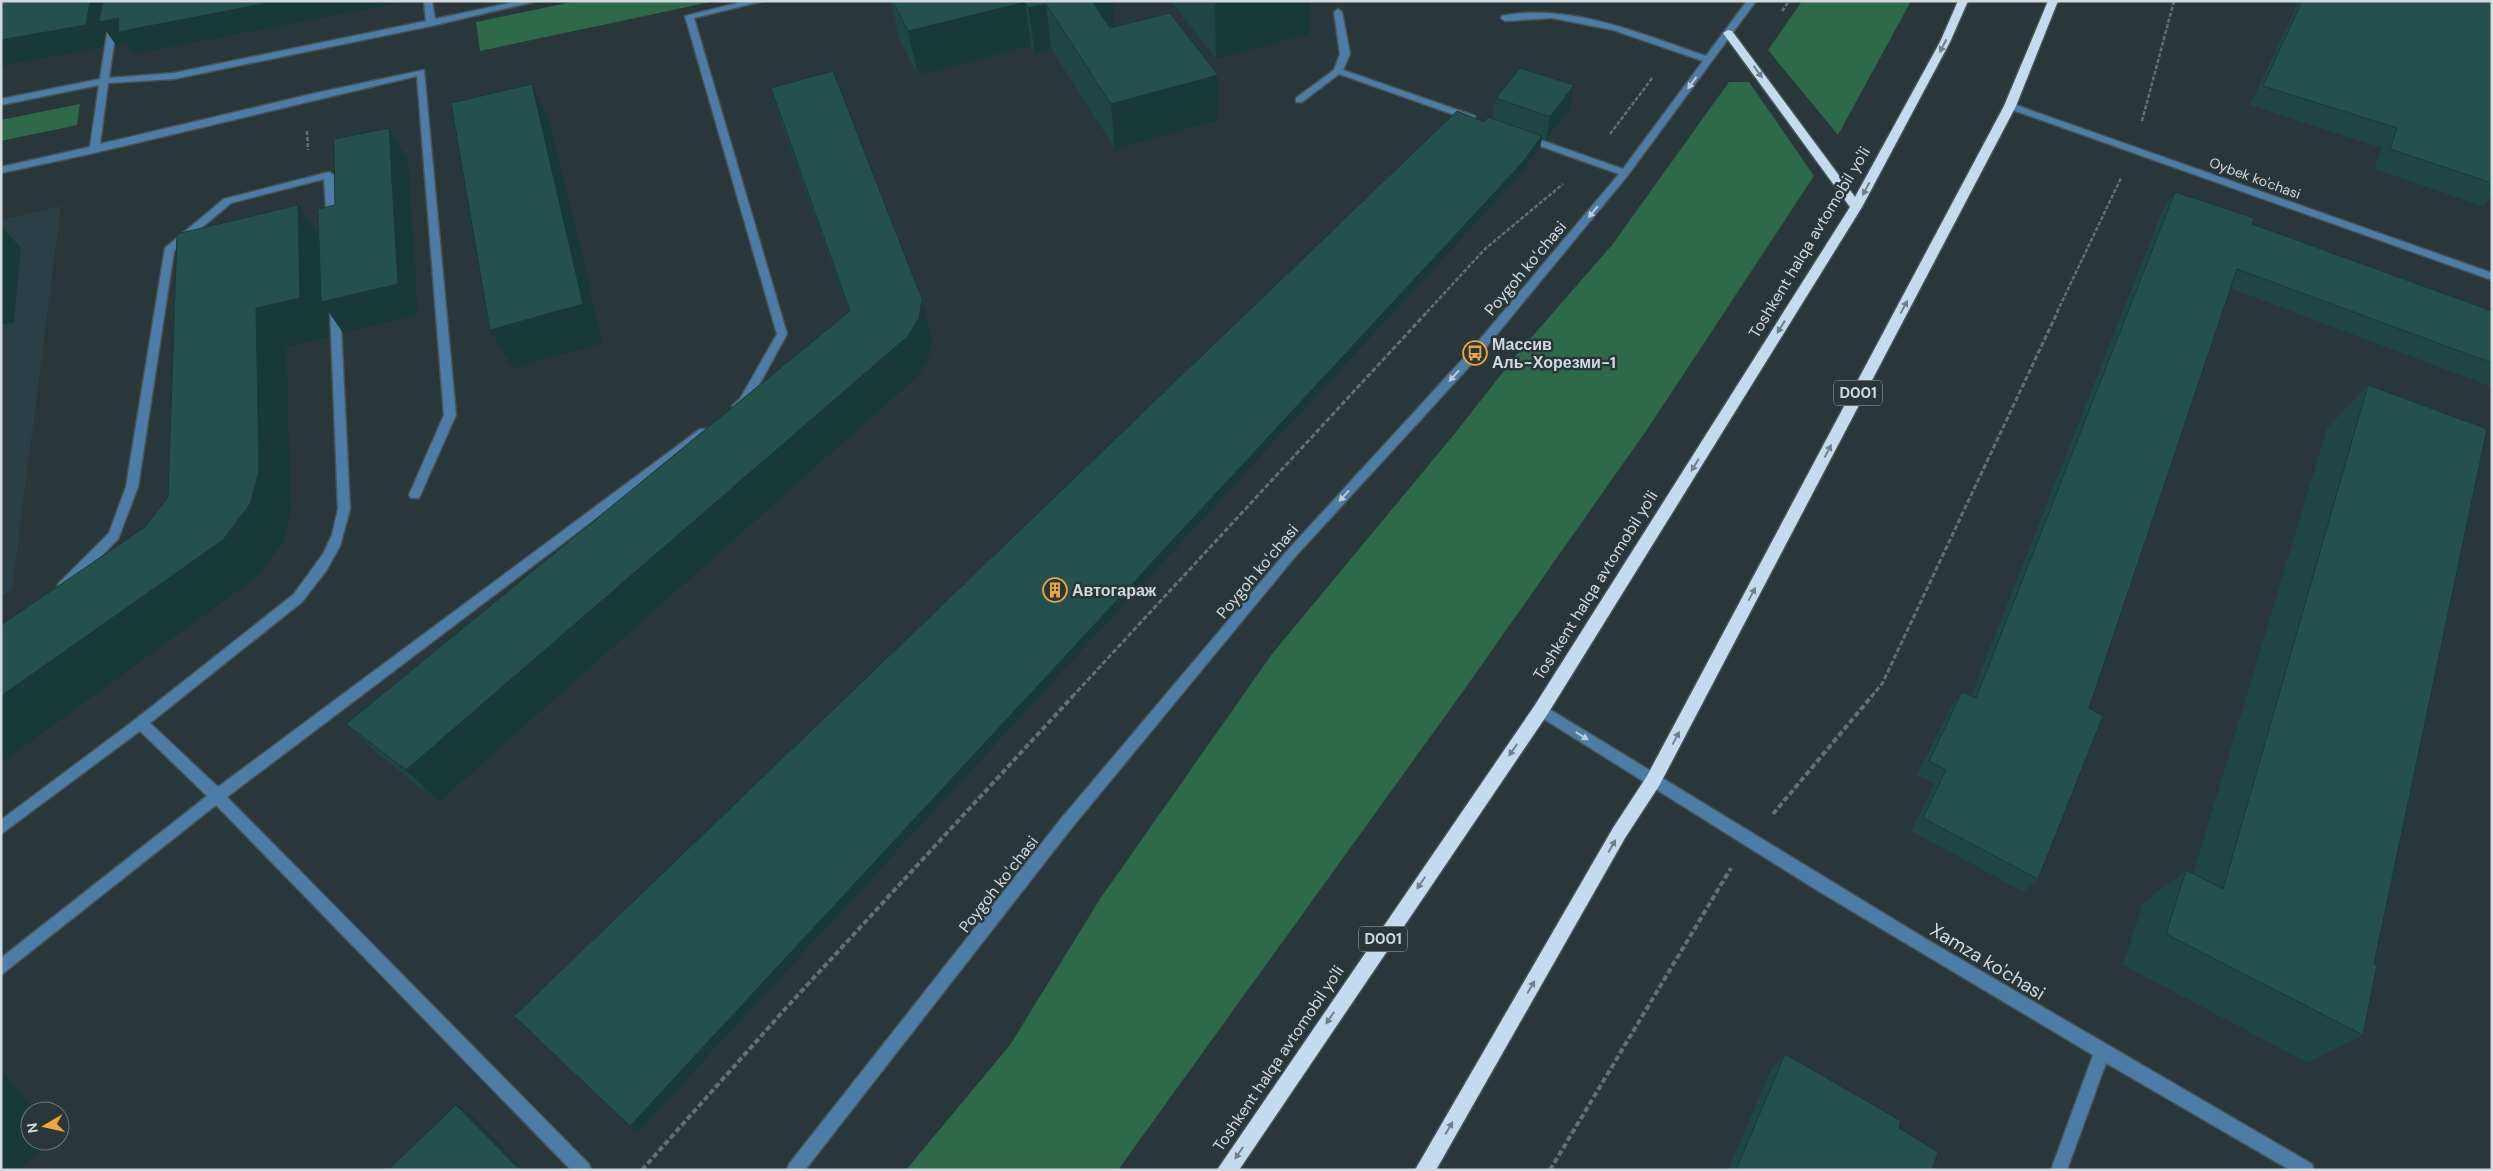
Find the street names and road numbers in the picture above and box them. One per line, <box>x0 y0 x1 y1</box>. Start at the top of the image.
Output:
street label: Toshkent halqa avtomobil yo'li <box>1744 143 1875 342</box>
street label: Oybek ko'chasi <box>2207 153 2303 203</box>
street label: Poygoh koʻchasi <box>1480 217 1571 320</box>
road number: D001 <box>1834 380 1882 406</box>
street label: Toshkent halqa avtomobil yo'li <box>1528 487 1663 684</box>
street label: Poygoh koʻchasi <box>1212 520 1303 623</box>
street label: Poygoh koʻchasi <box>954 832 1043 937</box>
street label: Xamza ko'chasi <box>1926 917 2050 1006</box>
road number: D001 <box>1359 926 1407 952</box>
street label: Toshkent halqa avtomobil yo'li <box>1208 961 1349 1155</box>

